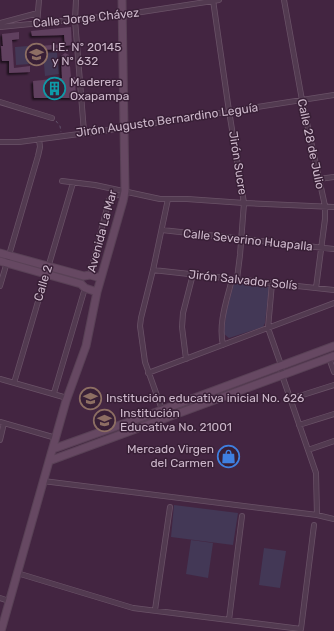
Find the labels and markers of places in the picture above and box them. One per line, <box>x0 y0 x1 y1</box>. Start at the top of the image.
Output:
place label: I.E. Nº 20145 y Nº 632 <box>52 40 121 68</box>
school or university icon: I.E. Nº 20145 y Nº 632 <box>24 41 50 67</box>
place label: Maderera Oxapampa <box>70 75 129 103</box>
building icon: Maderera Oxapampa <box>42 76 68 102</box>
school or university icon: Institución educativa inicial No. 626 <box>77 385 103 411</box>
place label: Institución educativa inicial No. 626 <box>106 391 304 405</box>
place label: Institución Educativa No. 21001 <box>120 406 232 434</box>
school or university icon: Institución Educativa No. 21001 <box>91 407 117 433</box>
place label: Mercado Virgen del Carmen <box>127 442 214 470</box>
shop icon: Mercado Virgen del Carmen <box>216 443 242 469</box>

